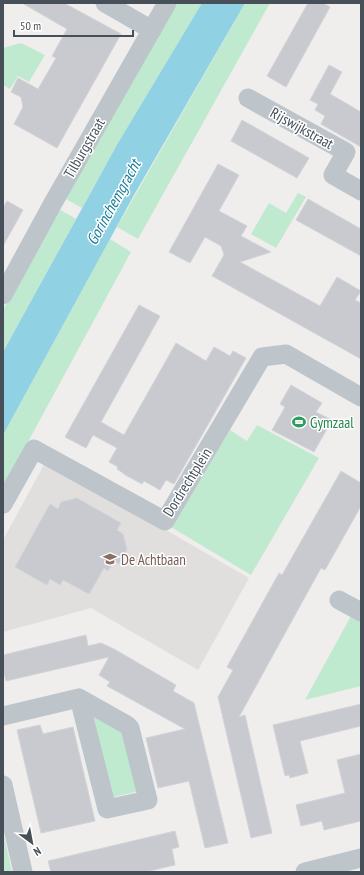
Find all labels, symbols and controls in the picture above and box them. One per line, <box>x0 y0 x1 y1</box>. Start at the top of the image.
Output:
scale bar <box>14 12 133 38</box>
text: 50 m <box>20 18 41 33</box>
street label: Rijswijkstraat <box>267 103 337 153</box>
street label: Tilburgstraat <box>59 114 109 182</box>
water label: Gorinchemgracht <box>81 155 145 248</box>
place label: Gymzaal <box>310 413 354 432</box>
sports icon: Gymzaal <box>291 414 307 430</box>
street label: Dordrechtplein <box>158 444 216 520</box>
place label: De Achtbaan <box>121 550 186 569</box>
school or university icon: De Achtbaan <box>102 551 118 567</box>
north arrow <box>12 823 52 863</box>
text: N <box>31 844 44 859</box>

